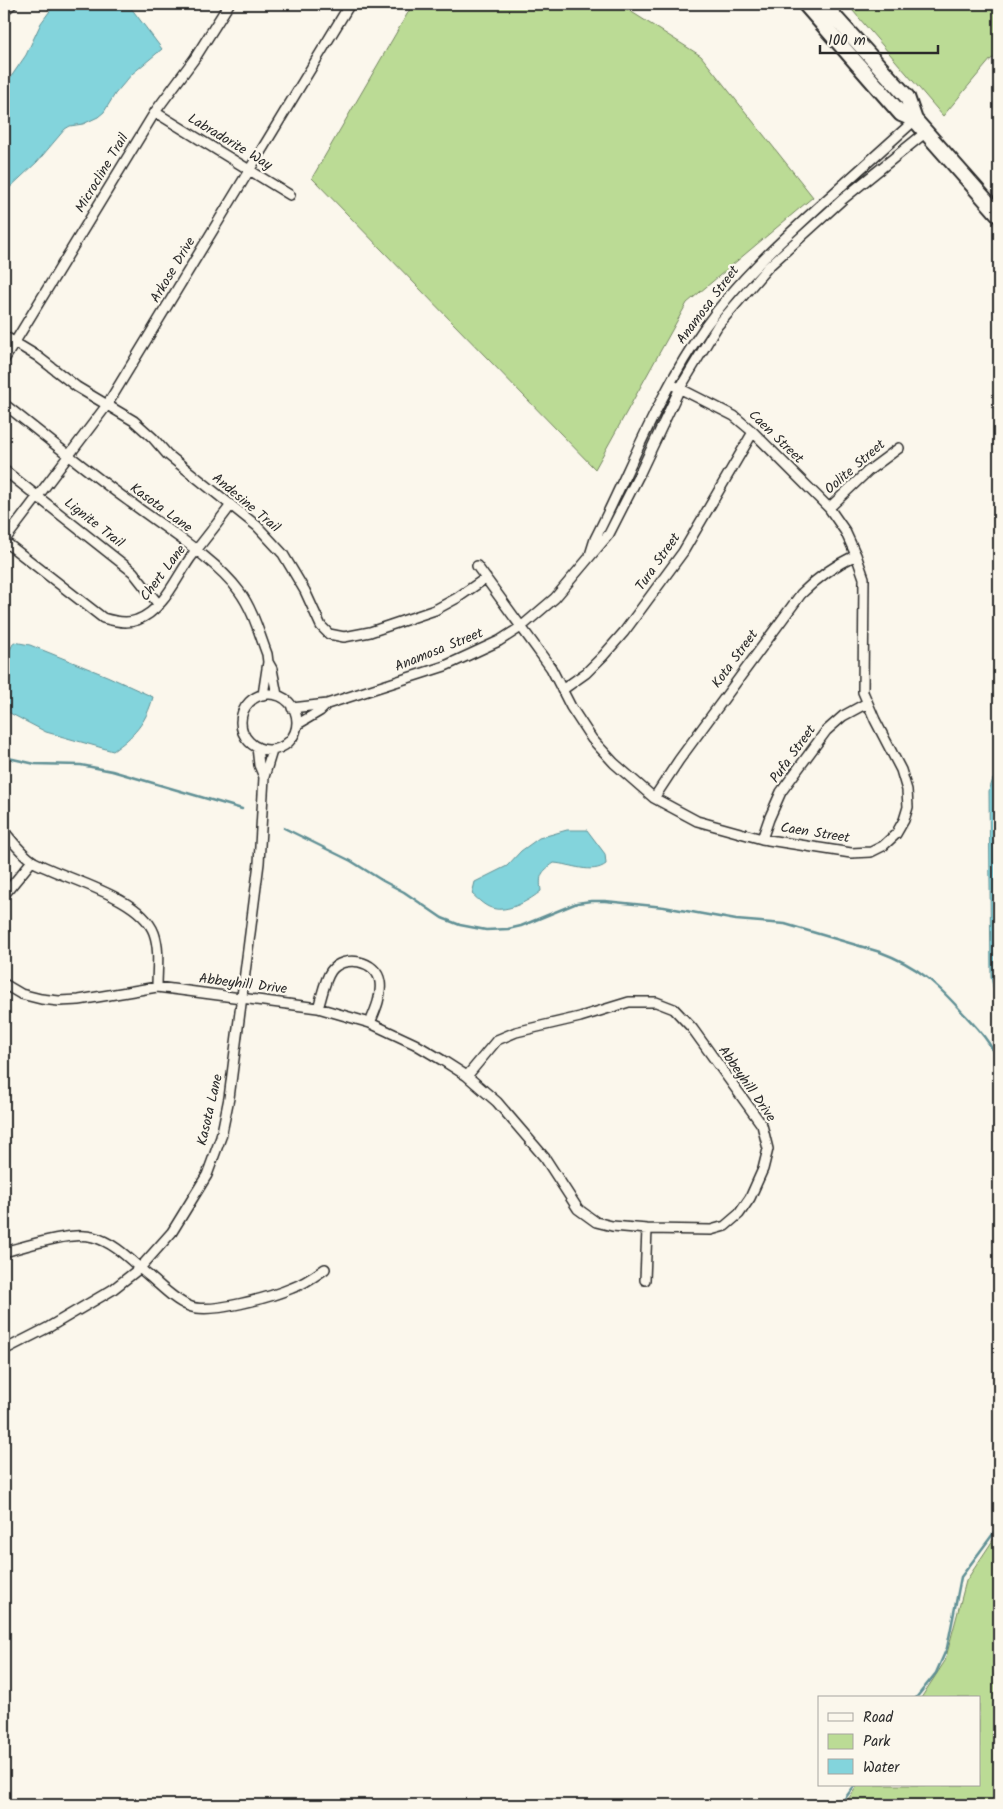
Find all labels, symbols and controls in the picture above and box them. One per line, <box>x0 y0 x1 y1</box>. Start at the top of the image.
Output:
scale bar <box>820 22 938 54</box>
text: 100 m <box>828 29 866 53</box>
street label: Labradorite Way <box>183 108 277 176</box>
street label: Microcline Trail <box>70 129 135 217</box>
street label: Arkose Drive <box>145 232 202 307</box>
street label: Anamosa Street <box>671 261 745 349</box>
street label: Caen Street <box>743 405 809 470</box>
street label: Oolite Street <box>820 434 891 500</box>
street label: Andesine Trail <box>207 468 285 539</box>
street label: Kasota Lane <box>125 478 197 539</box>
street label: Lignite Trail <box>59 492 129 554</box>
street label: Tura Street <box>630 528 686 596</box>
street label: Chert Lane <box>134 540 192 606</box>
street label: Anamosa Street <box>391 622 487 678</box>
street label: Kota Street <box>706 625 764 693</box>
street label: Pufa Street <box>764 720 822 788</box>
street label: Caen Street <box>779 817 852 849</box>
street label: Abbeyhill Drive <box>198 968 289 1000</box>
street label: Abbeyhill Drive <box>713 1041 782 1127</box>
street label: Kasota Lane <box>191 1071 229 1148</box>
legend <box>818 1696 980 1786</box>
text: Road <box>863 1706 894 1730</box>
text: Park <box>863 1730 891 1754</box>
text: Water <box>863 1756 900 1780</box>

